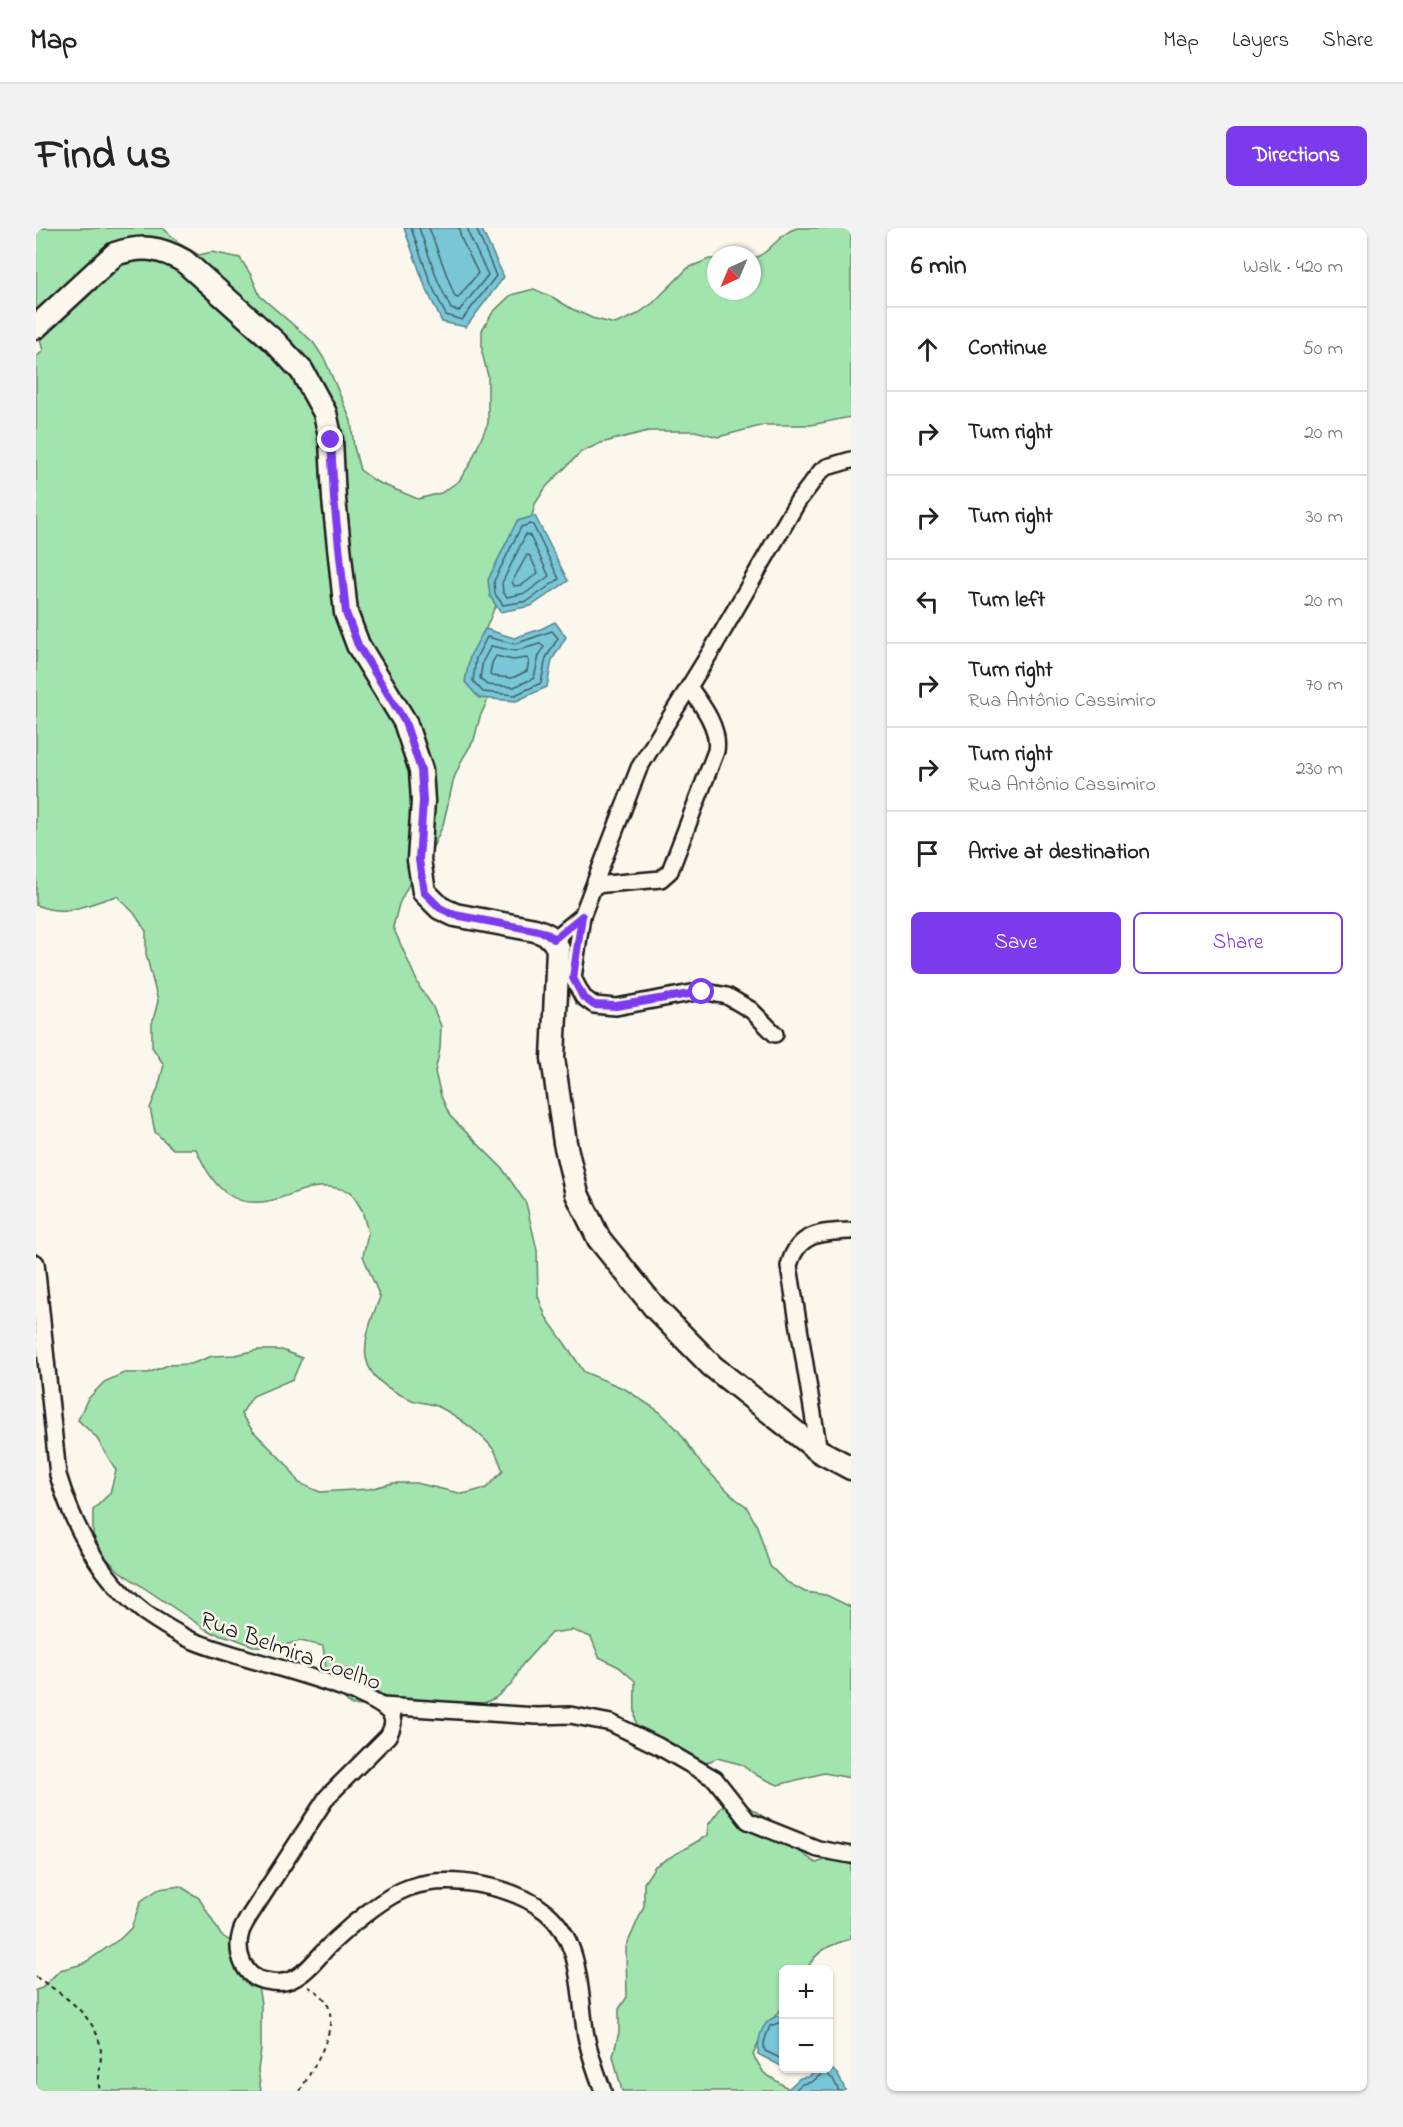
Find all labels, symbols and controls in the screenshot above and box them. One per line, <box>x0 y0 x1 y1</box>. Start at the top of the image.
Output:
text: Map <box>30 21 77 62</box>
text: Map <box>1163 26 1199 56</box>
text: Layers <box>1232 26 1289 56</box>
text: Share <box>1322 26 1373 56</box>
text: Find us <box>36 126 171 187</box>
button: Directions <box>1226 126 1367 186</box>
north arrow <box>707 246 761 300</box>
text: 6 min <box>911 248 967 286</box>
text: Walk · 420 m <box>1243 253 1343 282</box>
icon: ahead <box>911 333 944 366</box>
text: Continue <box>968 333 1047 365</box>
text: 50 m <box>1302 335 1343 364</box>
icon: right <box>911 417 944 450</box>
text: Turn right <box>968 417 1053 449</box>
text: 20 m <box>1304 419 1343 448</box>
route end <box>317 426 343 452</box>
icon: right <box>911 501 944 534</box>
text: Turn right <box>968 501 1053 533</box>
text: 30 m <box>1306 503 1343 532</box>
icon: left <box>911 585 944 618</box>
text: Turn left <box>968 585 1045 617</box>
text: 20 m <box>1304 587 1343 616</box>
text: Turn right <box>968 655 1053 687</box>
icon: right <box>911 669 944 702</box>
text: 70 m <box>1306 671 1343 700</box>
text: Rua Antônio Cassimiro <box>968 687 1156 716</box>
text: Turn right <box>968 739 1053 771</box>
icon: right <box>911 753 944 786</box>
text: 230 m <box>1296 755 1343 784</box>
text: Rua Antônio Cassimiro <box>968 771 1156 800</box>
icon: arrive <box>911 837 944 870</box>
text: Arrive at destination <box>968 837 1150 869</box>
button: Save <box>911 912 1121 974</box>
button: Share <box>1133 912 1343 974</box>
route start <box>688 978 714 1004</box>
street label: Rua Belmira Coelho <box>195 1603 386 1701</box>
map controls <box>779 1965 833 2073</box>
button: + <box>779 1965 833 2019</box>
button: − <box>779 2019 833 2073</box>

